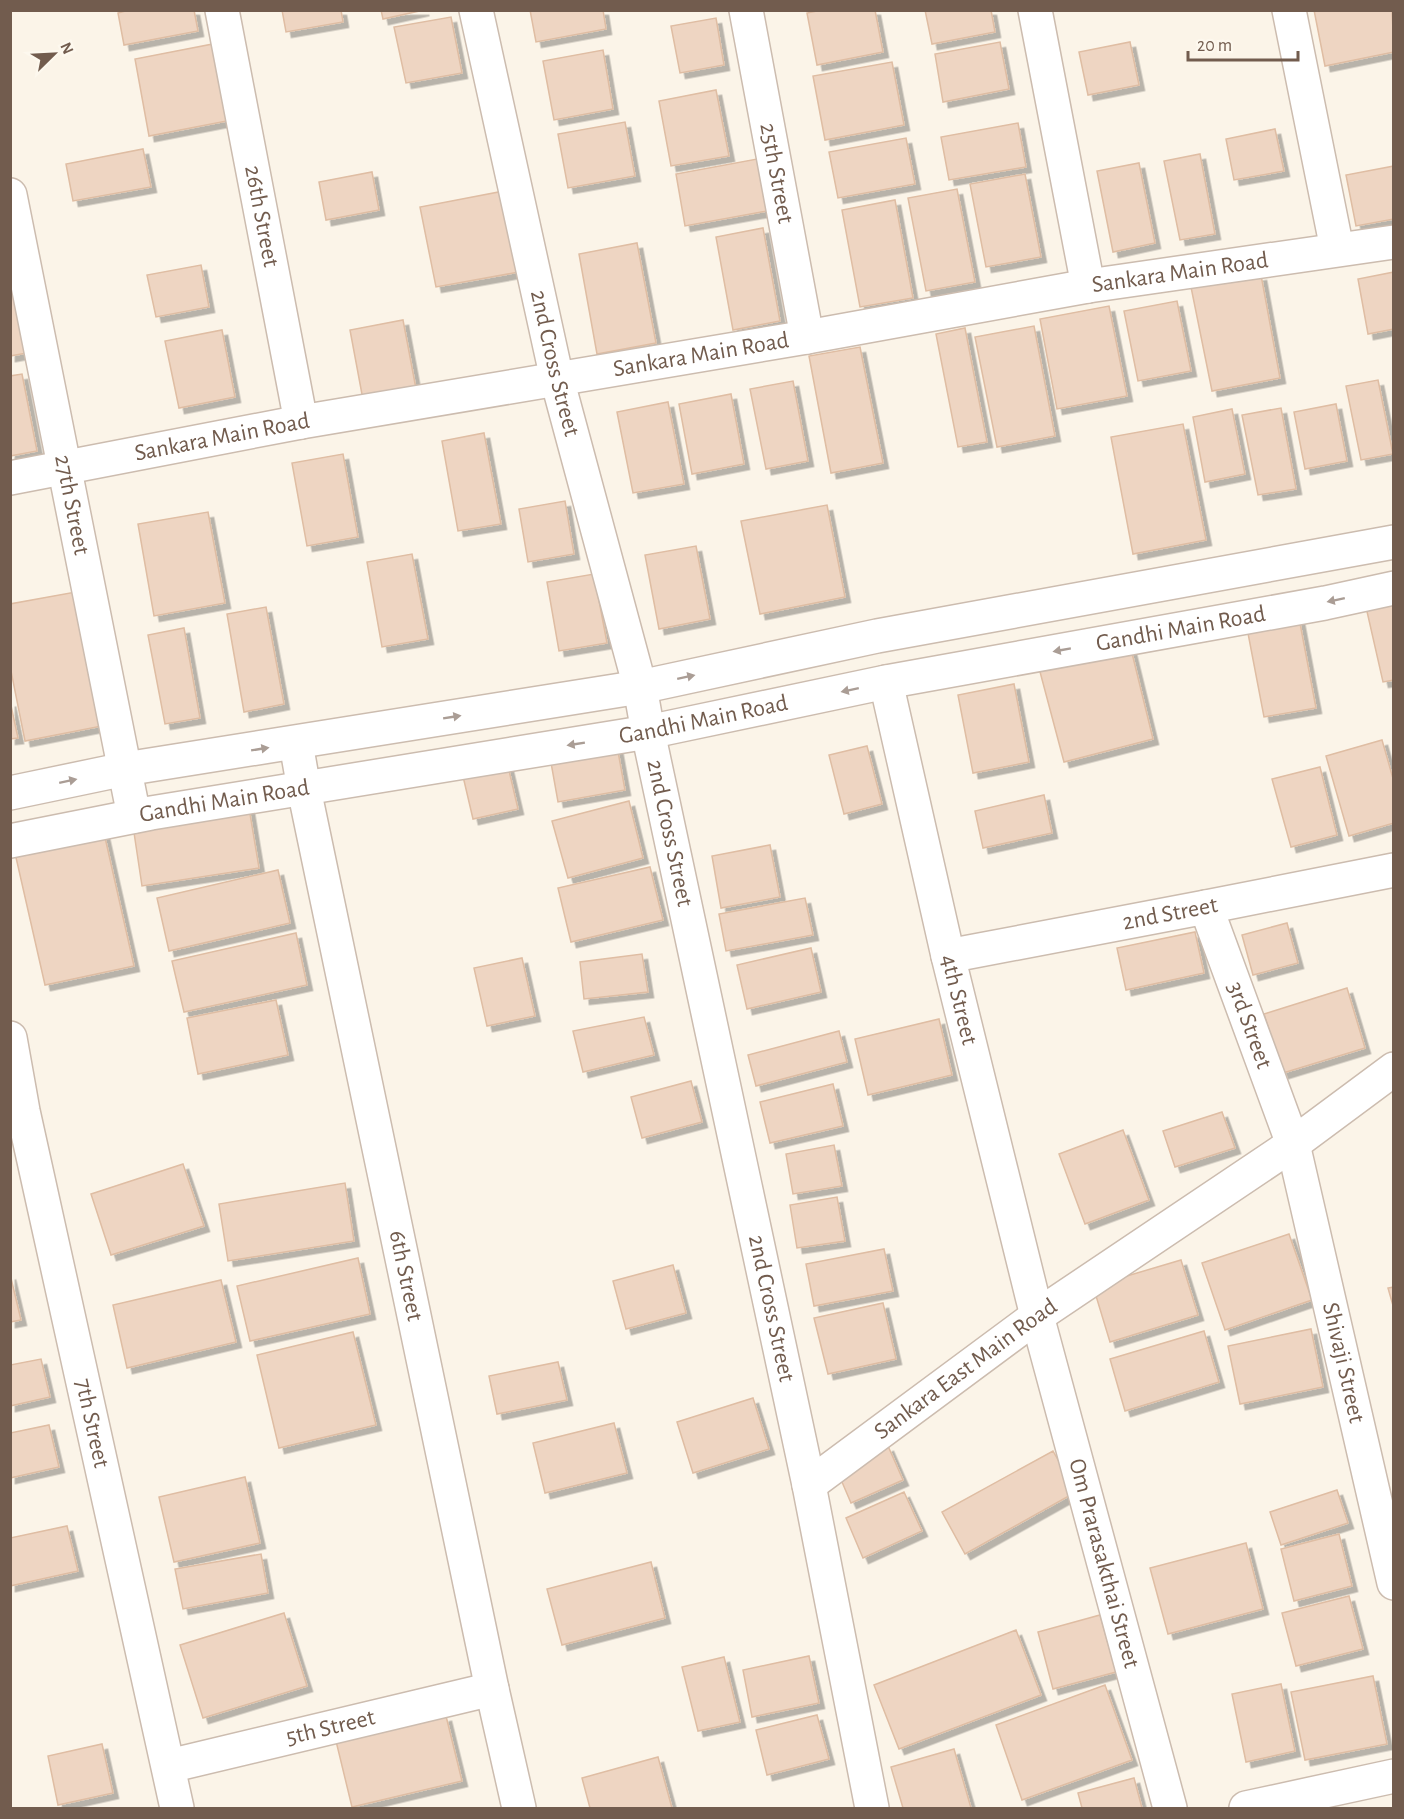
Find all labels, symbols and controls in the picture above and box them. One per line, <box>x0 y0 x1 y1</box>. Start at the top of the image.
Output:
north arrow <box>24 24 84 84</box>
scale bar <box>1188 24 1298 62</box>
text: 20 m <box>1197 37 1232 55</box>
text: N <box>57 40 76 57</box>
street label: 25th Street <box>755 121 798 226</box>
street label: 26th Street <box>240 163 283 269</box>
street label: Sankara Main Road <box>1090 248 1270 297</box>
street label: 2nd Cross Street <box>526 288 584 439</box>
street label: Sankara Main Road <box>611 328 791 381</box>
street label: Sankara Main Road <box>133 409 311 466</box>
street label: 27th Street <box>50 453 94 557</box>
one-way arrow <box>1327 596 1346 605</box>
street label: Gandhi Main Road <box>1094 602 1267 656</box>
one-way arrow <box>1052 646 1071 655</box>
one-way arrow <box>677 672 696 681</box>
one-way arrow <box>840 686 859 695</box>
street label: Gandhi Main Road <box>617 691 790 749</box>
one-way arrow <box>443 713 462 722</box>
one-way arrow <box>566 740 585 749</box>
one-way arrow <box>251 744 270 753</box>
street label: 2nd Cross Street <box>642 758 697 909</box>
street label: Gandhi Main Road <box>137 775 311 827</box>
one-way arrow <box>58 776 77 786</box>
street label: 2nd Street <box>1121 893 1220 935</box>
street label: 4th Street <box>936 952 982 1048</box>
street label: 3rd Street <box>1223 979 1276 1072</box>
street label: 6th Street <box>385 1228 427 1324</box>
street label: 2nd Cross Street <box>744 1233 799 1384</box>
street label: Sankara East Main Road <box>870 1294 1061 1444</box>
street label: Shivaji Street <box>1318 1300 1369 1426</box>
street label: 7th Street <box>71 1376 114 1471</box>
street label: Om Prarasakthai Street <box>1064 1456 1144 1671</box>
street label: 5th Street <box>284 1705 378 1750</box>

